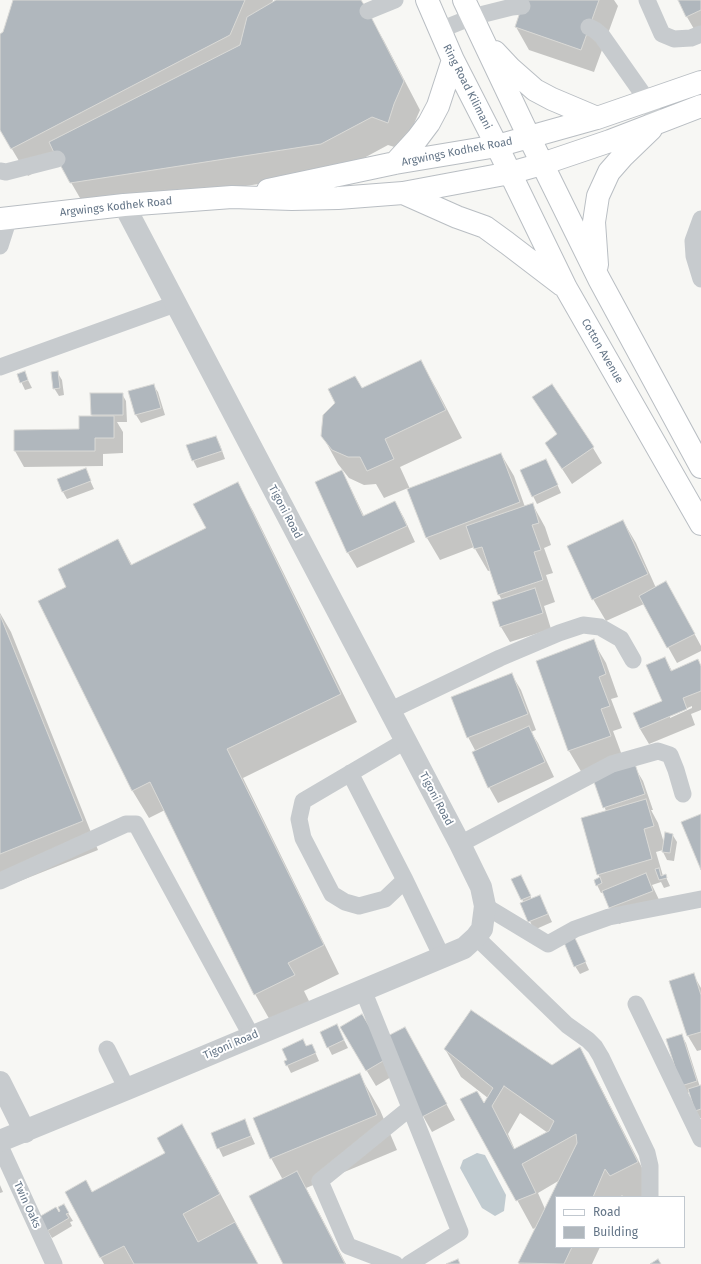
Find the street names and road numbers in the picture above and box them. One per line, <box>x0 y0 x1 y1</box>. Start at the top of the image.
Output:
street label: Ring Road Kilimani <box>440 42 494 132</box>
street label: Argwings Kodhek Road <box>400 135 514 169</box>
street label: Argwings Kodhek Road <box>59 195 173 219</box>
street label: Cotton Avenue <box>578 316 626 386</box>
street label: Tigoni Road <box>265 483 305 541</box>
street label: Tigoni Road <box>416 770 456 828</box>
street label: Tigoni Road <box>201 1027 261 1063</box>
street label: Twin Oaks <box>10 1180 44 1230</box>

